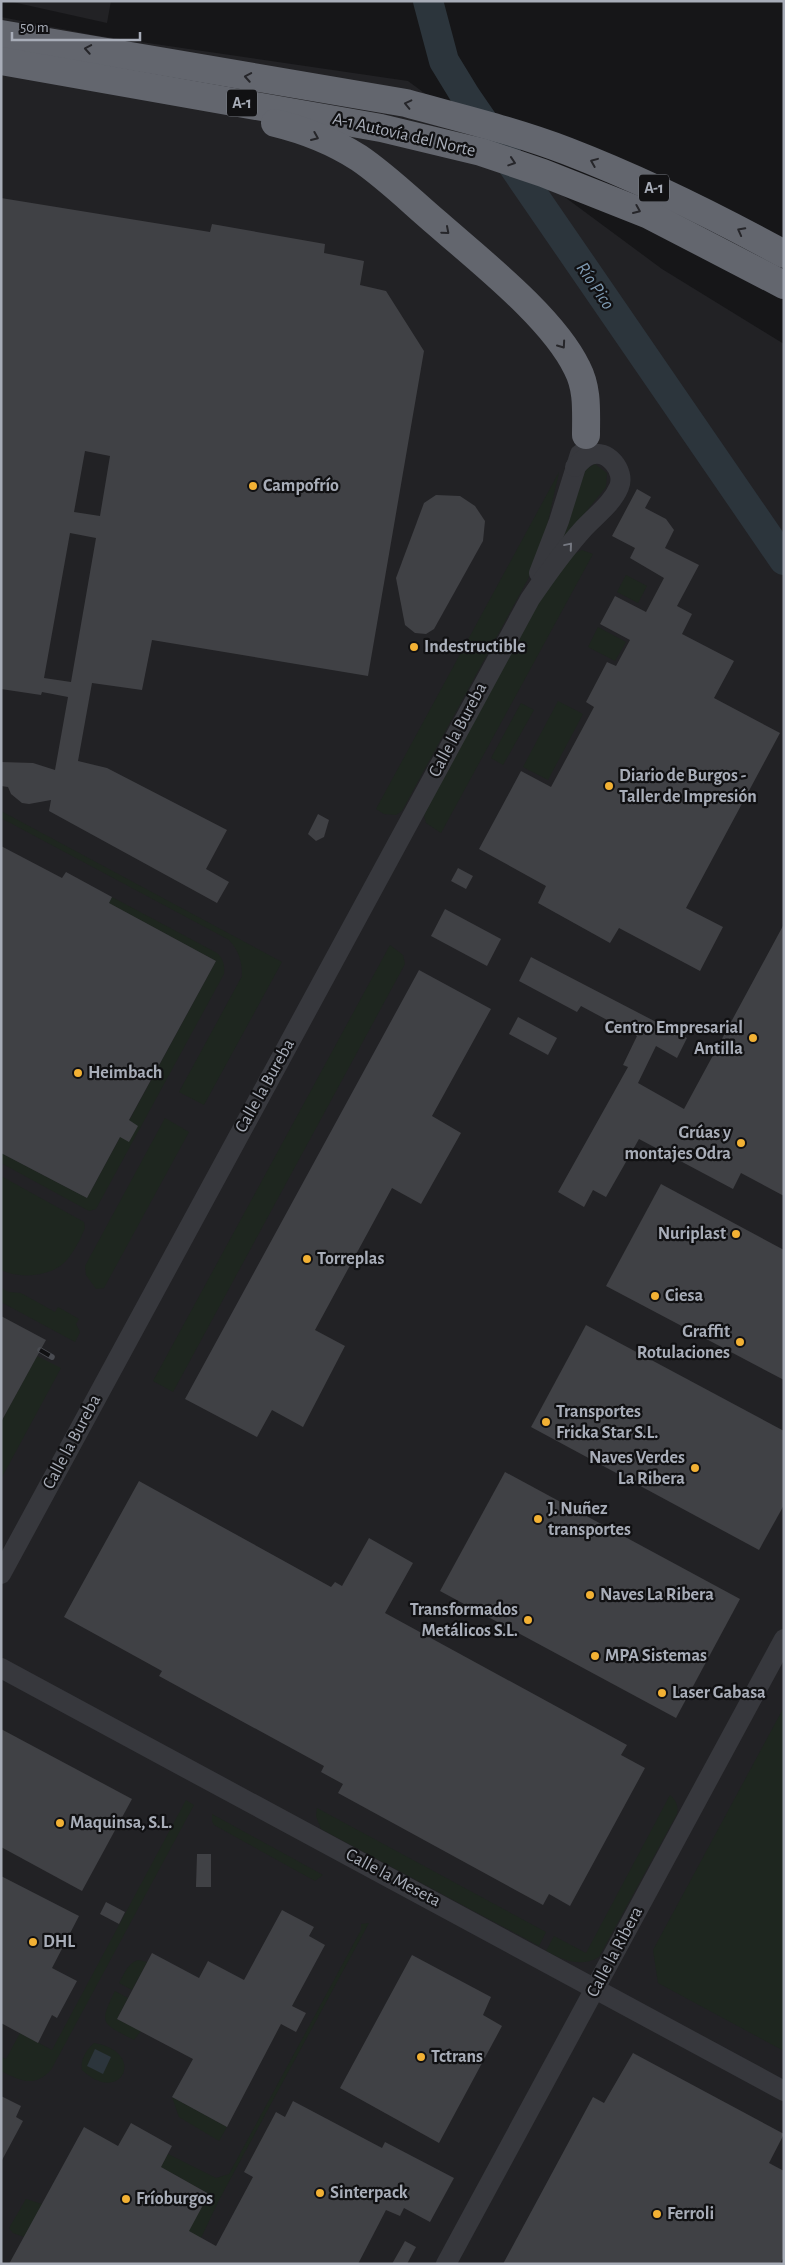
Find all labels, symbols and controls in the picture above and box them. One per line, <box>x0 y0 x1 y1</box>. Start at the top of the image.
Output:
scale bar <box>12 10 140 42</box>
text: 50 m <box>20 20 49 35</box>
one-way arrow <box>84 45 92 55</box>
one-way arrow <box>244 72 253 82</box>
road number: A-1 <box>227 90 257 116</box>
one-way arrow <box>404 99 413 110</box>
street label: A-1 Autovía del Norte <box>331 110 477 160</box>
one-way arrow <box>310 131 319 141</box>
one-way arrow <box>507 157 516 167</box>
one-way arrow <box>590 158 599 168</box>
road number: A-1 <box>639 174 669 202</box>
one-way arrow <box>632 203 641 214</box>
one-way arrow <box>440 226 449 234</box>
one-way arrow <box>737 227 746 237</box>
water label: Río Pico <box>572 259 618 313</box>
one-way arrow <box>556 339 565 349</box>
place label: Campofrío <box>263 477 339 495</box>
marker: Campofrío <box>247 480 259 492</box>
one-way arrow <box>564 542 573 551</box>
place label: Indestructible <box>424 638 526 656</box>
marker: Indestructible <box>408 641 420 653</box>
street label: Calle la Bureba <box>426 680 490 780</box>
place label: Diario de Burgos - Taller de Impresión <box>619 767 757 806</box>
marker: Diario de Burgos - Taller de Impresión <box>603 780 615 792</box>
place label: Centro Empresarial Antilla <box>605 1019 743 1058</box>
marker: Centro Empresarial Antilla <box>747 1032 759 1044</box>
street label: Calle la Bureba <box>232 1036 298 1136</box>
place label: Heimbach <box>88 1064 162 1082</box>
marker: Heimbach <box>72 1067 84 1079</box>
place label: Grúas y montajes Odra <box>624 1124 732 1163</box>
marker: Grúas y montajes Odra <box>735 1137 747 1149</box>
place label: Nuriplast <box>658 1225 726 1243</box>
marker: Nuriplast <box>730 1228 742 1240</box>
place label: Torreplas <box>317 1250 384 1268</box>
marker: Torreplas <box>301 1253 313 1265</box>
place label: Ciesa <box>665 1287 703 1305</box>
marker: Ciesa <box>649 1290 661 1302</box>
place label: Graffit Rotulaciones <box>637 1323 730 1362</box>
marker: Graffit Rotulaciones <box>734 1336 746 1348</box>
street label: Calle la Bureba <box>40 1392 104 1492</box>
place label: Transportes Fricka Star S.L. <box>556 1403 658 1442</box>
marker: Transportes Fricka Star S.L. <box>540 1416 552 1428</box>
place label: Naves Verdes La Ribera <box>589 1449 685 1488</box>
marker: Naves Verdes La Ribera <box>689 1462 701 1474</box>
place label: J. Nuñez transportes <box>548 1500 631 1539</box>
marker: J. Nuñez transportes <box>532 1513 544 1525</box>
place label: Naves La Ribera <box>600 1586 714 1604</box>
marker: Naves La Ribera <box>584 1589 596 1601</box>
place label: Transformados Metálicos S.L. <box>410 1601 518 1640</box>
marker: Transformados Metálicos S.L. <box>522 1614 534 1626</box>
place label: MPA Sistemas <box>605 1647 707 1665</box>
marker: MPA Sistemas <box>589 1650 601 1662</box>
place label: Laser Gabasa <box>672 1684 766 1702</box>
marker: Laser Gabasa <box>656 1687 668 1699</box>
place label: Maquinsa, S.L. <box>70 1814 172 1832</box>
marker: Maquinsa, S.L. <box>54 1817 66 1829</box>
street label: Calle la Meseta <box>343 1845 443 1911</box>
street label: Calle la Ribera <box>584 1904 646 2000</box>
place label: DHL <box>43 1933 75 1951</box>
marker: DHL <box>27 1936 39 1948</box>
place label: Tctrans <box>431 2048 483 2066</box>
marker: Tctrans <box>415 2051 427 2063</box>
place label: Sinterpack <box>330 2184 408 2202</box>
marker: Sinterpack <box>314 2187 326 2199</box>
place label: Fríoburgos <box>136 2190 213 2208</box>
marker: Fríoburgos <box>120 2193 132 2205</box>
place label: Ferroli <box>667 2205 714 2223</box>
marker: Ferroli <box>651 2208 663 2220</box>

